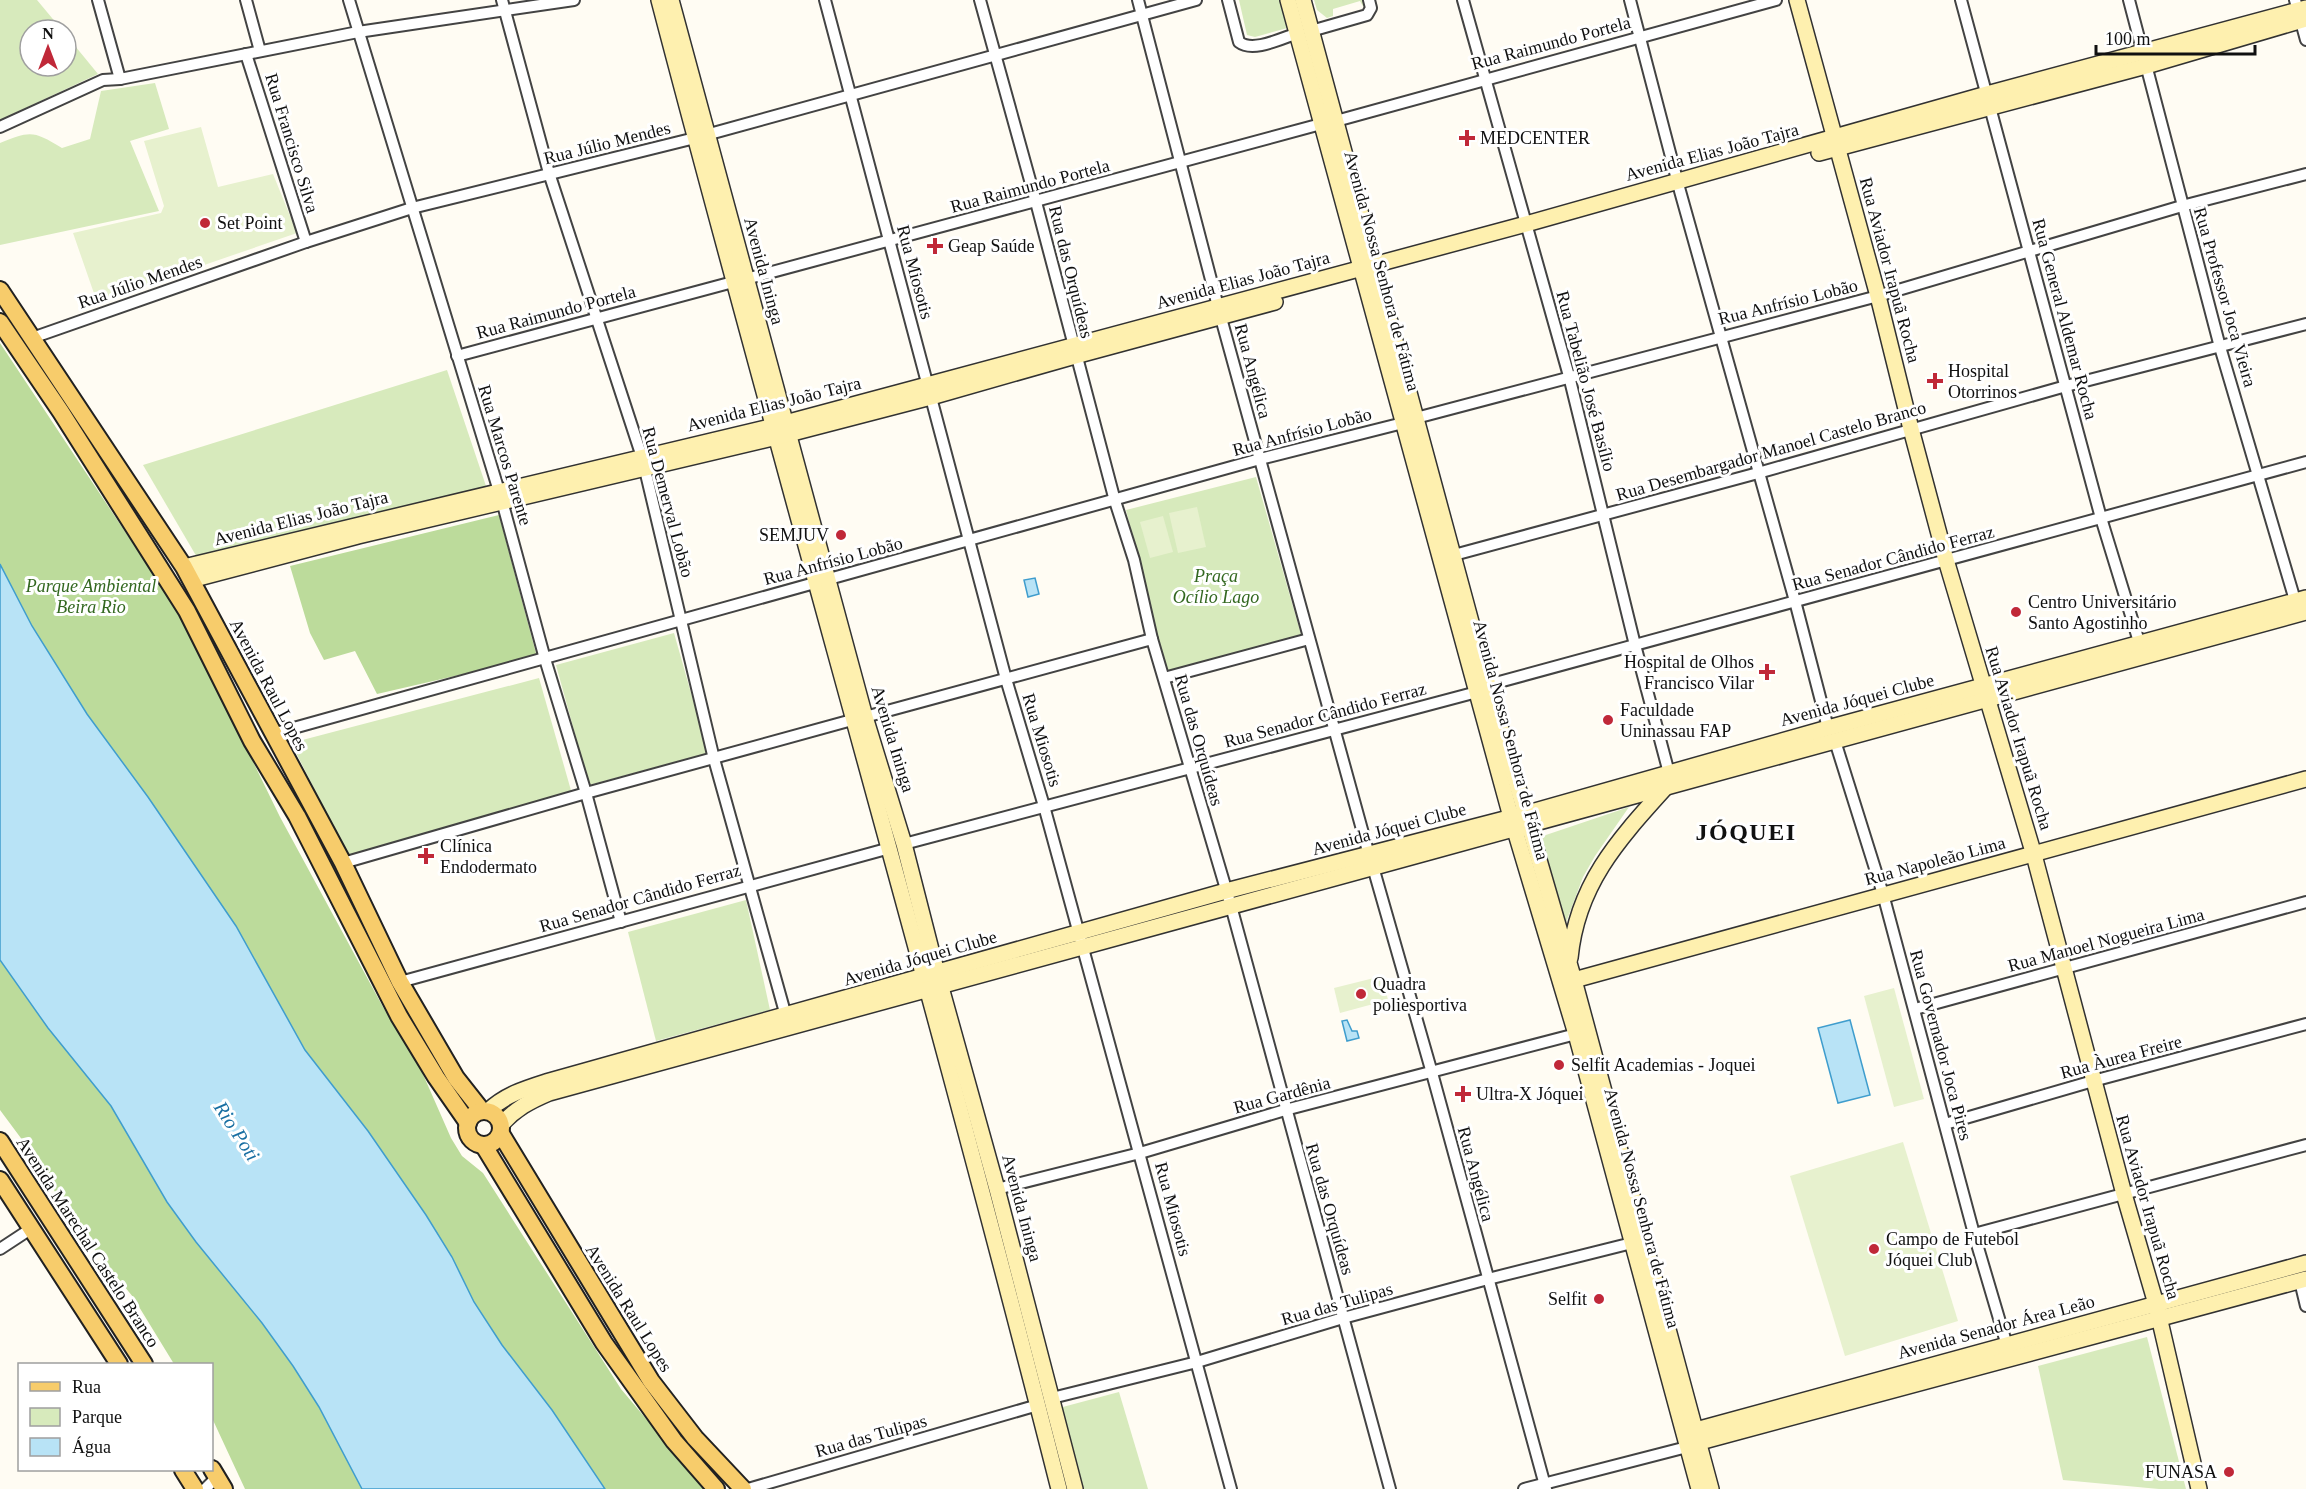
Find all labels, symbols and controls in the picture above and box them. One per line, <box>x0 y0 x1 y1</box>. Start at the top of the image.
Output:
street label: Rua Raimundo Portela <box>1469 12 1633 74</box>
north arrow <box>18 18 78 78</box>
scale bar <box>2096 18 2255 56</box>
text: N <box>42 25 54 42</box>
text: 100 m <box>2105 29 2151 49</box>
street label: Rua Francisco Silva <box>261 71 323 215</box>
street label: Rua Júlio Mendes <box>542 118 672 168</box>
street label: Avenida Elias João Tajra <box>1623 119 1801 185</box>
place label: MEDCENTER <box>1480 128 1590 148</box>
marker: MEDCENTER <box>1458 129 1476 147</box>
street label: Avenida Nossa Senhora de Fátima <box>1340 149 1424 393</box>
street label: Rua Raimundo Portela <box>948 155 1112 217</box>
street label: Rua Aviador Irapuã Rocha <box>1856 175 1924 365</box>
street label: Rua das Orquídeas <box>1045 204 1097 340</box>
street label: Rua Professor Joca Vieira <box>2190 205 2260 389</box>
place label: Set Point <box>217 213 283 233</box>
street label: Avenida Ininga <box>740 215 788 327</box>
marker: Set Point <box>198 216 212 230</box>
street label: Rua General Aldemar Rocha <box>2028 216 2102 422</box>
street label: Rua Miosotis <box>893 223 937 321</box>
place label: Geap Saúde <box>948 236 1034 256</box>
marker: Geap Saúde <box>926 237 944 255</box>
street label: Avenida Elias João Tajra <box>1154 247 1332 313</box>
street label: Rua Júlio Mendes <box>75 251 205 313</box>
street label: Rua Anfrísio Lobão <box>1716 275 1860 329</box>
street label: Rua Raimundo Portela <box>474 281 638 343</box>
street label: Rua Tabelião José Basílio <box>1552 289 1620 473</box>
street label: Rua Angélica <box>1231 321 1275 421</box>
place label: Hospital Otorrinos <box>1948 361 2017 402</box>
marker: Hospital Otorrinos <box>1926 372 1944 390</box>
street label: Avenida Elias João Tajra <box>685 373 863 435</box>
street label: Rua Marcos Parente <box>474 382 536 528</box>
street label: Rua Desembargador Manoel Castelo Branco <box>1614 397 1928 505</box>
street label: Rua Anfrísio Lobão <box>1230 404 1374 460</box>
street label: Rua Demerval Lobão <box>638 425 698 579</box>
street label: Avenida Elias João Tajra <box>212 487 390 549</box>
street label: Rua Senador Cândido Ferraz <box>1790 521 1996 595</box>
place label: SEMJUV <box>759 525 829 545</box>
marker: SEMJUV <box>834 528 848 542</box>
street label: Rua Anfrísio Lobão <box>761 533 905 589</box>
park label: Praça Ocílio Lago <box>1173 566 1259 607</box>
park label: Parque Ambiental Beira Rio <box>25 576 156 617</box>
place label: Centro Universitário Santo Agostinho <box>2028 592 2176 633</box>
marker: Centro Universitário Santo Agostinho <box>2009 605 2023 619</box>
street label: Avenida Raul Lopes <box>226 616 312 754</box>
street label: Avenida Nossa Senhora de Fátima <box>1469 618 1553 862</box>
street label: Rua Aviador Irapuã Rocha <box>1981 644 2057 832</box>
place label: Hospital de Olhos Francisco Vilar <box>1624 652 1754 693</box>
marker: Hospital de Olhos Francisco Vilar <box>1758 663 1776 681</box>
street label: Avenida Jóquei Clube <box>1778 670 1936 730</box>
street label: Rua das Orquídeas <box>1171 672 1227 808</box>
street label: Rua Senador Cândido Ferraz <box>1222 678 1428 752</box>
street label: Avenida Ininga <box>867 683 919 795</box>
street label: Rua Miosotis <box>1018 691 1066 789</box>
place label: Faculdade Uninassau FAP <box>1620 700 1731 741</box>
marker: Faculdade Uninassau FAP <box>1601 713 1615 727</box>
street label: Avenida Jóquei Clube <box>1310 799 1468 859</box>
district label: JÓQUEI <box>1695 819 1797 845</box>
street label: Rua Napoleão Lima <box>1862 833 2008 889</box>
place label: Clínica Endodermato <box>440 836 537 877</box>
marker: Clínica Endodermato <box>417 847 435 865</box>
street label: Rua Senador Cândido Ferraz <box>537 860 743 936</box>
street label: Rua Manoel Nogueira Lima <box>2006 904 2206 976</box>
street label: Avenida Jóquei Clube <box>841 927 999 989</box>
street label: Rua Governador Joca Pires <box>1906 948 1976 1142</box>
place label: Quadra poliesportiva <box>1373 974 1467 1015</box>
marker: Quadra poliesportiva <box>1354 987 1368 1001</box>
street label: Rua Àurea Freire <box>2058 1030 2184 1083</box>
place label: Selfit Academias - Joquei <box>1571 1055 1755 1075</box>
marker: Selfit Academias - Joquei <box>1552 1058 1566 1072</box>
street label: Rua Gardênia <box>1231 1072 1333 1118</box>
place label: Ultra-X Jóquei <box>1476 1084 1583 1104</box>
marker: Ultra-X Jóquei <box>1454 1085 1472 1103</box>
street label: Avenida Nossa Senhora de Fátima <box>1600 1086 1684 1330</box>
water label: Rio Poti <box>209 1096 264 1165</box>
street label: Rua Aviador Irapuã Rocha <box>2112 1112 2184 1302</box>
street label: Rua Angélica <box>1454 1124 1498 1224</box>
street label: Avenida Marechal Castelo Branco <box>12 1133 164 1351</box>
street label: Rua das Orquídeas <box>1302 1141 1358 1277</box>
street label: Avenida Ininga <box>998 1152 1046 1264</box>
street label: Rua Miosotis <box>1151 1160 1195 1258</box>
place label: Campo de Futebol Jóquei Club <box>1886 1229 2019 1270</box>
street label: Avenida Raul Lopes <box>582 1241 676 1375</box>
marker: Campo de Futebol Jóquei Club <box>1867 1242 1881 1256</box>
street label: Rua das Tulipas <box>1279 1279 1395 1329</box>
place label: Selfit <box>1548 1289 1587 1309</box>
street label: Avenida Senador Área Leão <box>1895 1290 2097 1363</box>
marker: Selfit <box>1592 1292 1606 1306</box>
legend <box>18 1363 213 1471</box>
text: Rua <box>72 1377 101 1397</box>
text: Parque <box>72 1407 122 1427</box>
street label: Rua das Tulipas <box>813 1411 929 1461</box>
text: Água <box>72 1436 111 1457</box>
place label: FUNASA <box>2145 1462 2217 1482</box>
marker: FUNASA <box>2222 1465 2236 1479</box>

